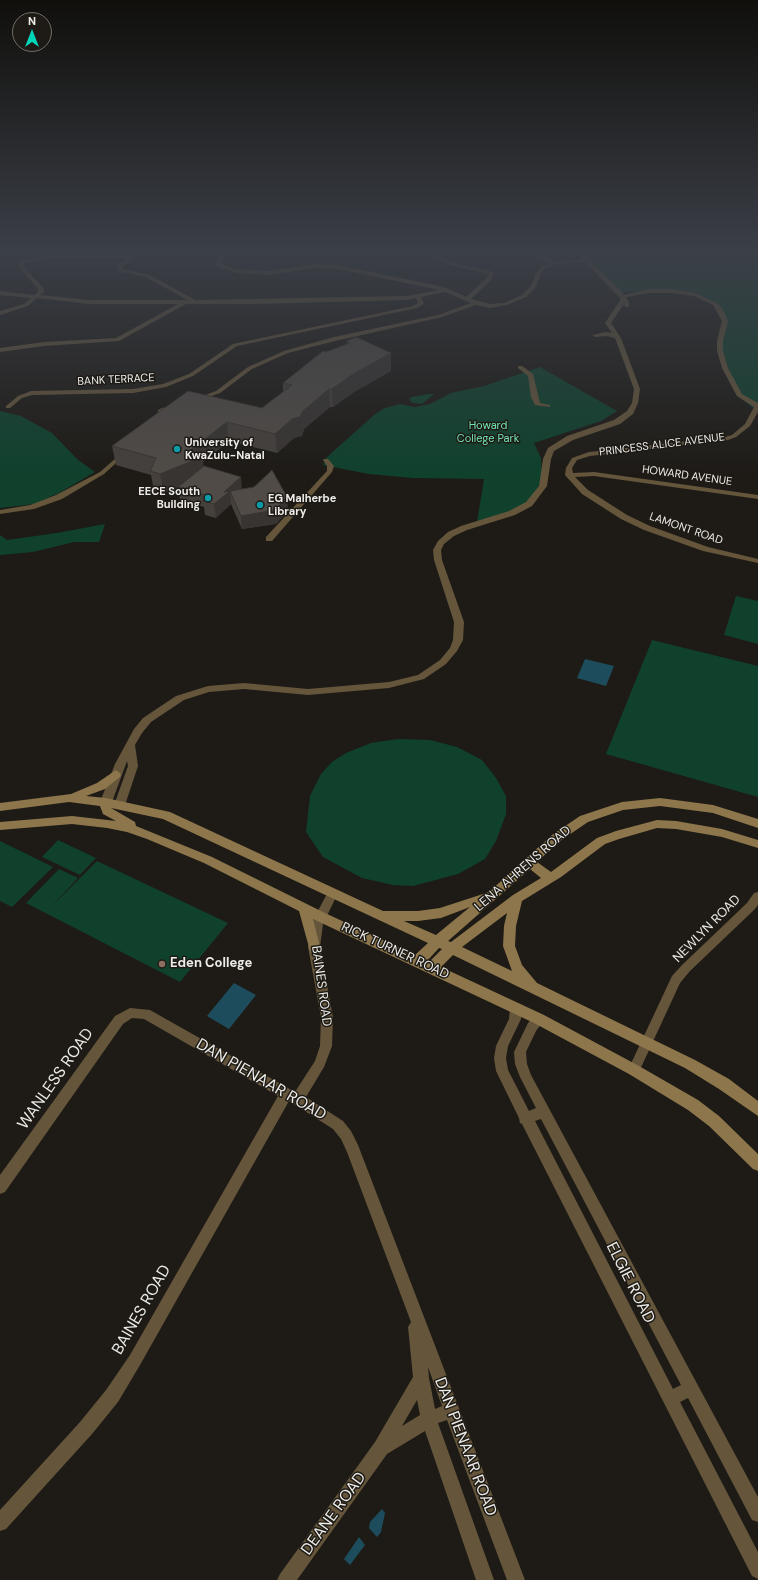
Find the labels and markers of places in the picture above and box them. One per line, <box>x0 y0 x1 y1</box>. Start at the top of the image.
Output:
place label: University of KwaZulu-Natal <box>185 436 265 462</box>
marker: University of KwaZulu-Natal <box>172 444 182 454</box>
place label: EECE South Building <box>138 485 200 511</box>
place label: EG Malherbe Library <box>268 492 336 518</box>
marker: EECE South Building <box>203 493 213 503</box>
marker: EG Malherbe Library <box>255 500 265 510</box>
place label: Eden College <box>170 956 252 972</box>
marker: Eden College <box>157 959 167 969</box>

